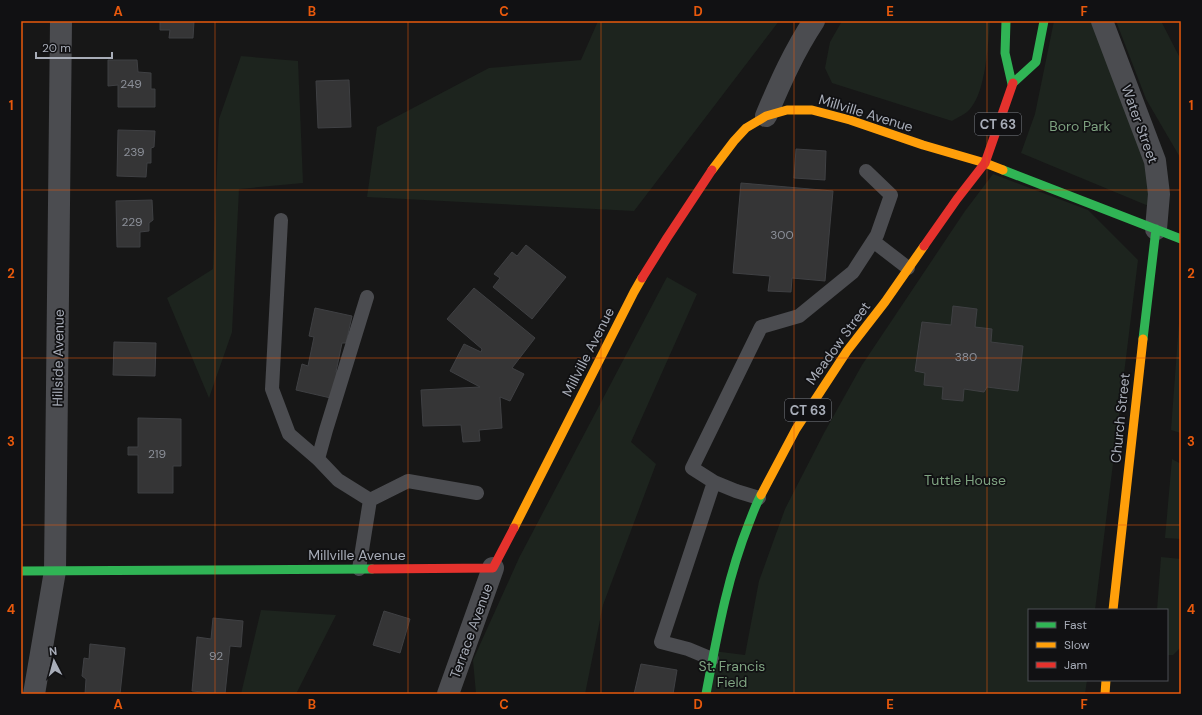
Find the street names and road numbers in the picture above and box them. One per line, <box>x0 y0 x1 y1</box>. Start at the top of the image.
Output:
street label: Water Street <box>1117 82 1163 166</box>
street label: Millville Avenue <box>817 90 915 136</box>
road number: CT 63 <box>975 113 1021 135</box>
street label: Meadow Street <box>802 298 874 388</box>
street label: Millville Avenue <box>558 304 618 400</box>
street label: Hillside Avenue <box>48 309 68 407</box>
street label: Church Street <box>1106 372 1134 464</box>
road number: CT 63 <box>785 399 831 421</box>
street label: Millville Avenue <box>308 546 406 564</box>
street label: Terrace Avenue <box>445 581 497 681</box>

